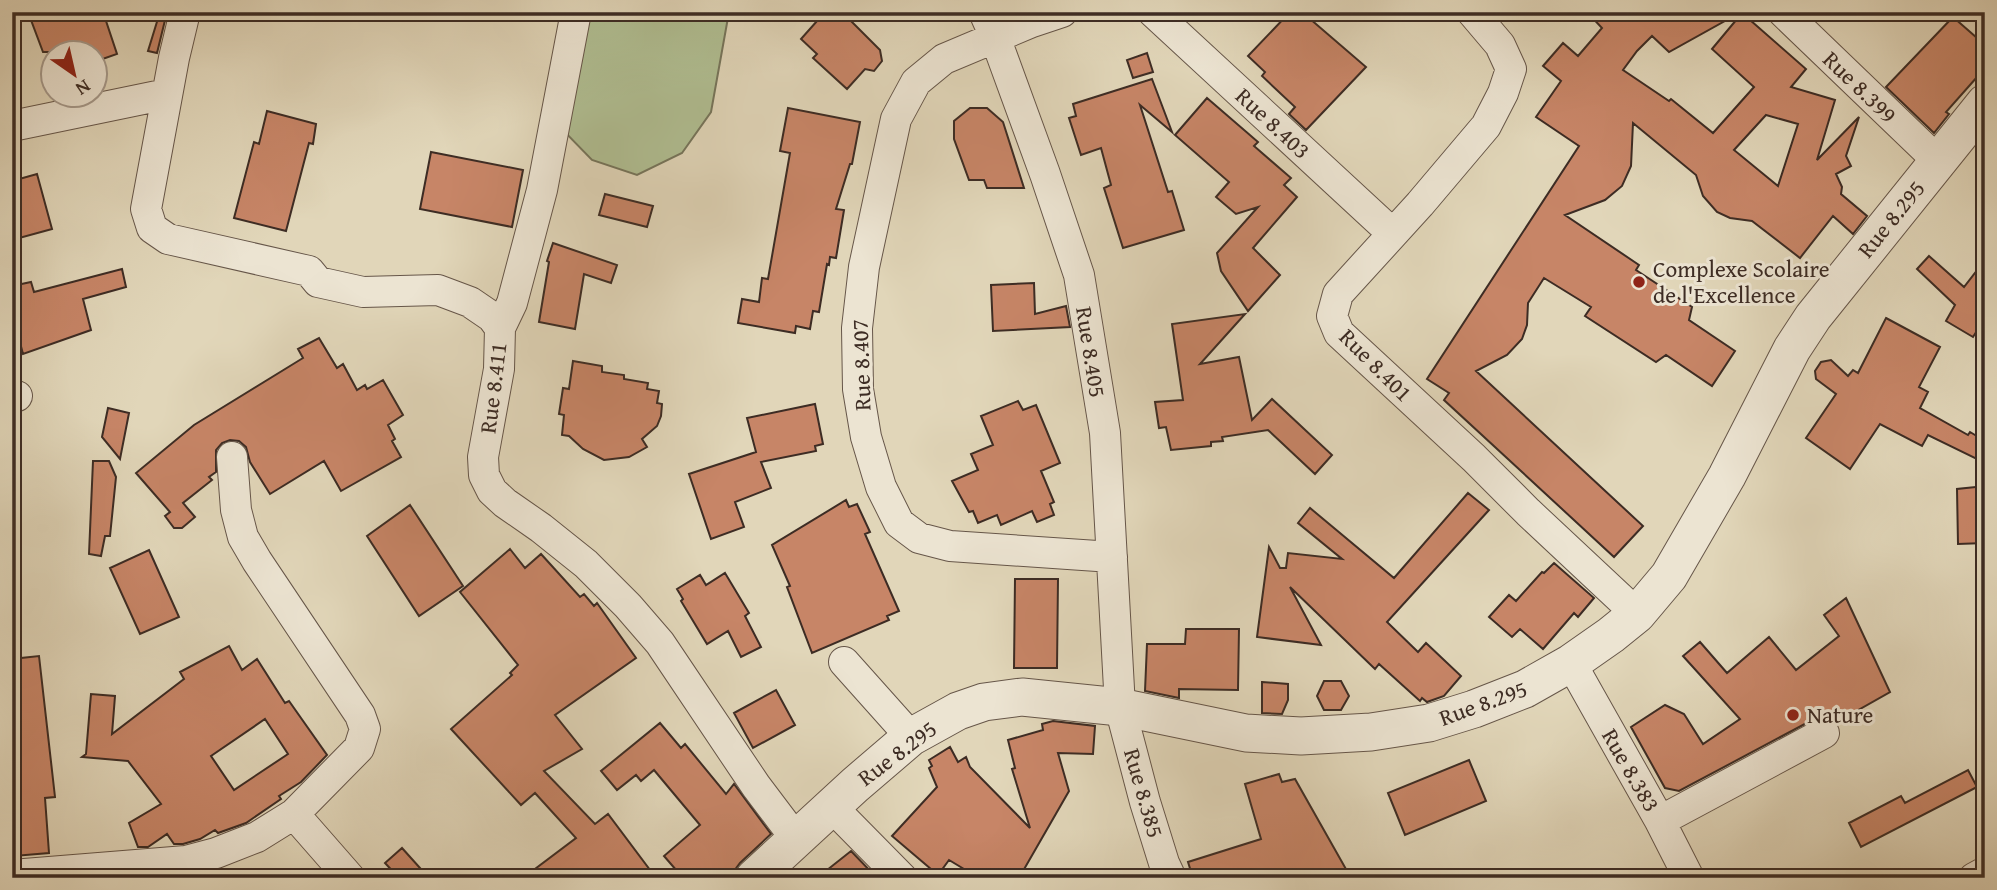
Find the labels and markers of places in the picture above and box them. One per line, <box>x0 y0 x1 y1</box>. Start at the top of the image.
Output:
place label: Complexe Scolaire de l'Excellence <box>1653 252 1829 311</box>
marker: Complexe Scolaire de l'Excellence <box>1631 274 1647 290</box>
place label: Nature <box>1807 698 1873 731</box>
marker: Nature <box>1785 707 1801 723</box>

